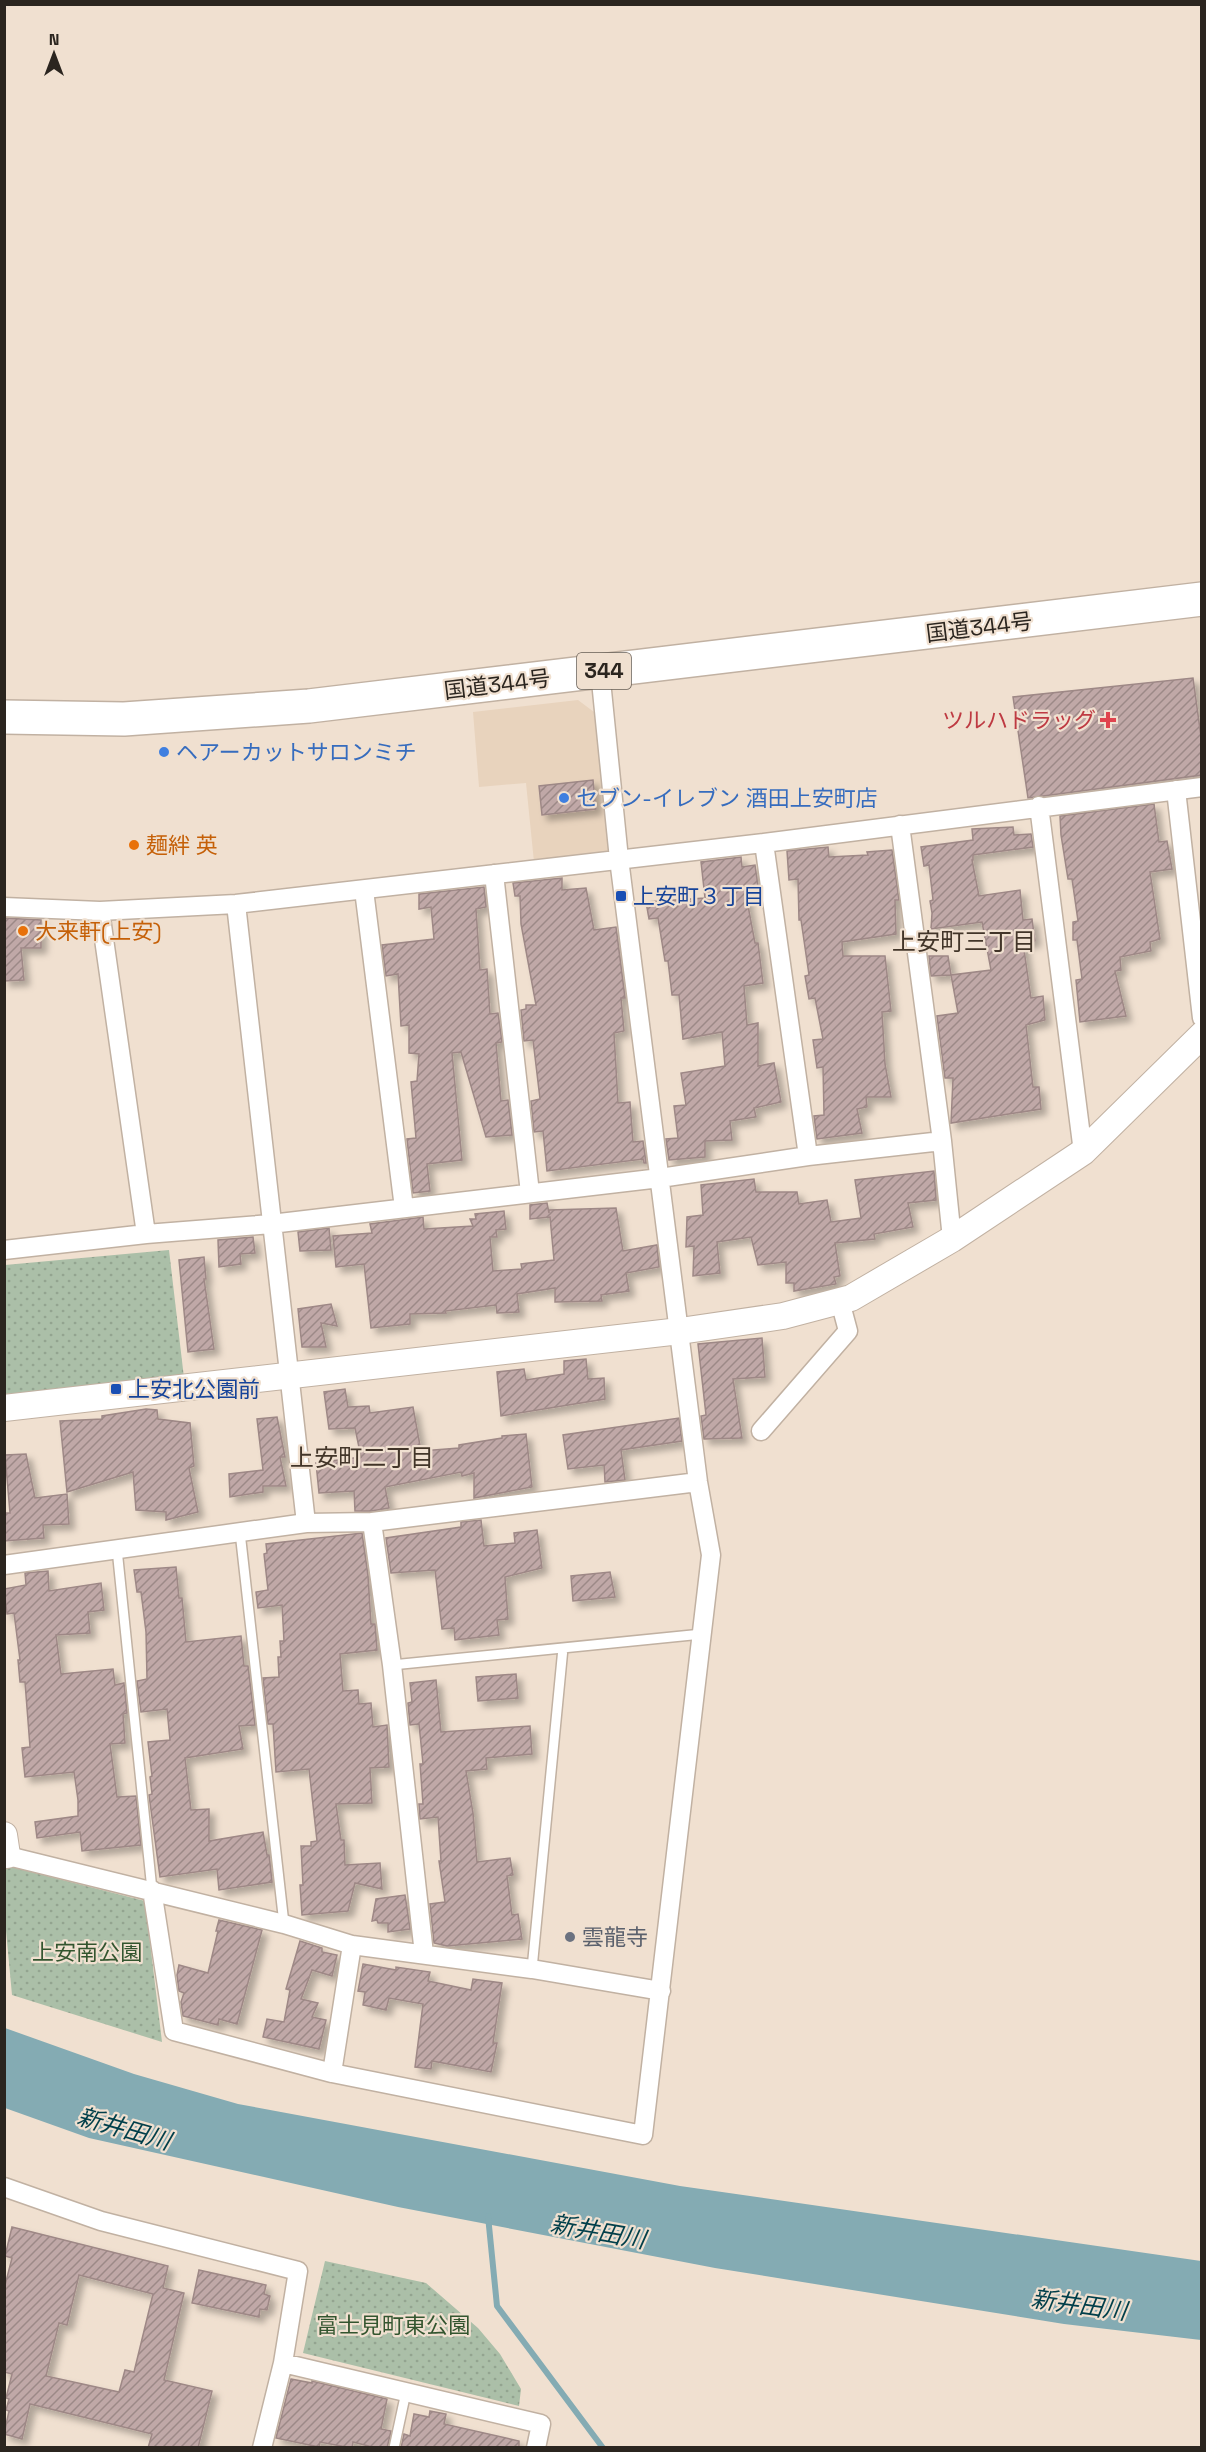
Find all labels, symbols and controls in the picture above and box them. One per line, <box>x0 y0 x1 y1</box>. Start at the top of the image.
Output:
north arrow <box>24 24 84 84</box>
text: N <box>49 29 59 50</box>
street label: 国道344号 <box>924 607 1034 647</box>
road number: 344 <box>577 653 631 689</box>
street label: 国道344号 <box>442 664 552 704</box>
place label: ツルハドラッグ <box>942 706 1096 734</box>
marker: ツルハドラッグ <box>1101 713 1115 727</box>
place label: ヘアーカットサロンミチ <box>176 738 417 766</box>
marker: ヘアーカットサロンミチ <box>157 745 171 759</box>
place label: セブン-イレブン 酒田上安町店 <box>576 784 878 812</box>
marker: セブン-イレブン 酒田上安町店 <box>557 791 571 805</box>
place label: 麺絆 英 <box>146 831 218 859</box>
marker: 麺絆 英 <box>127 838 141 852</box>
place label: 上安町３丁目 <box>633 882 765 910</box>
marker: 上安町３丁目 <box>614 889 628 903</box>
place label: 大来軒(上安) <box>35 917 162 945</box>
marker: 大来軒(上安) <box>16 924 30 938</box>
district label: 上安町三丁目 <box>892 926 1036 957</box>
place label: 上安北公園前 <box>128 1375 260 1403</box>
marker: 上安北公園前 <box>109 1382 123 1396</box>
district label: 上安町二丁目 <box>290 1442 434 1473</box>
place label: 雲龍寺 <box>582 1923 648 1951</box>
marker: 雲龍寺 <box>563 1930 577 1944</box>
park label: 上安南公園 <box>32 1938 142 1966</box>
water label: 新井田川 <box>74 2100 177 2157</box>
water label: 新井田川 <box>548 2208 651 2256</box>
water label: 新井田川 <box>1029 2282 1132 2327</box>
park label: 富士見町東公園 <box>316 2311 470 2339</box>

